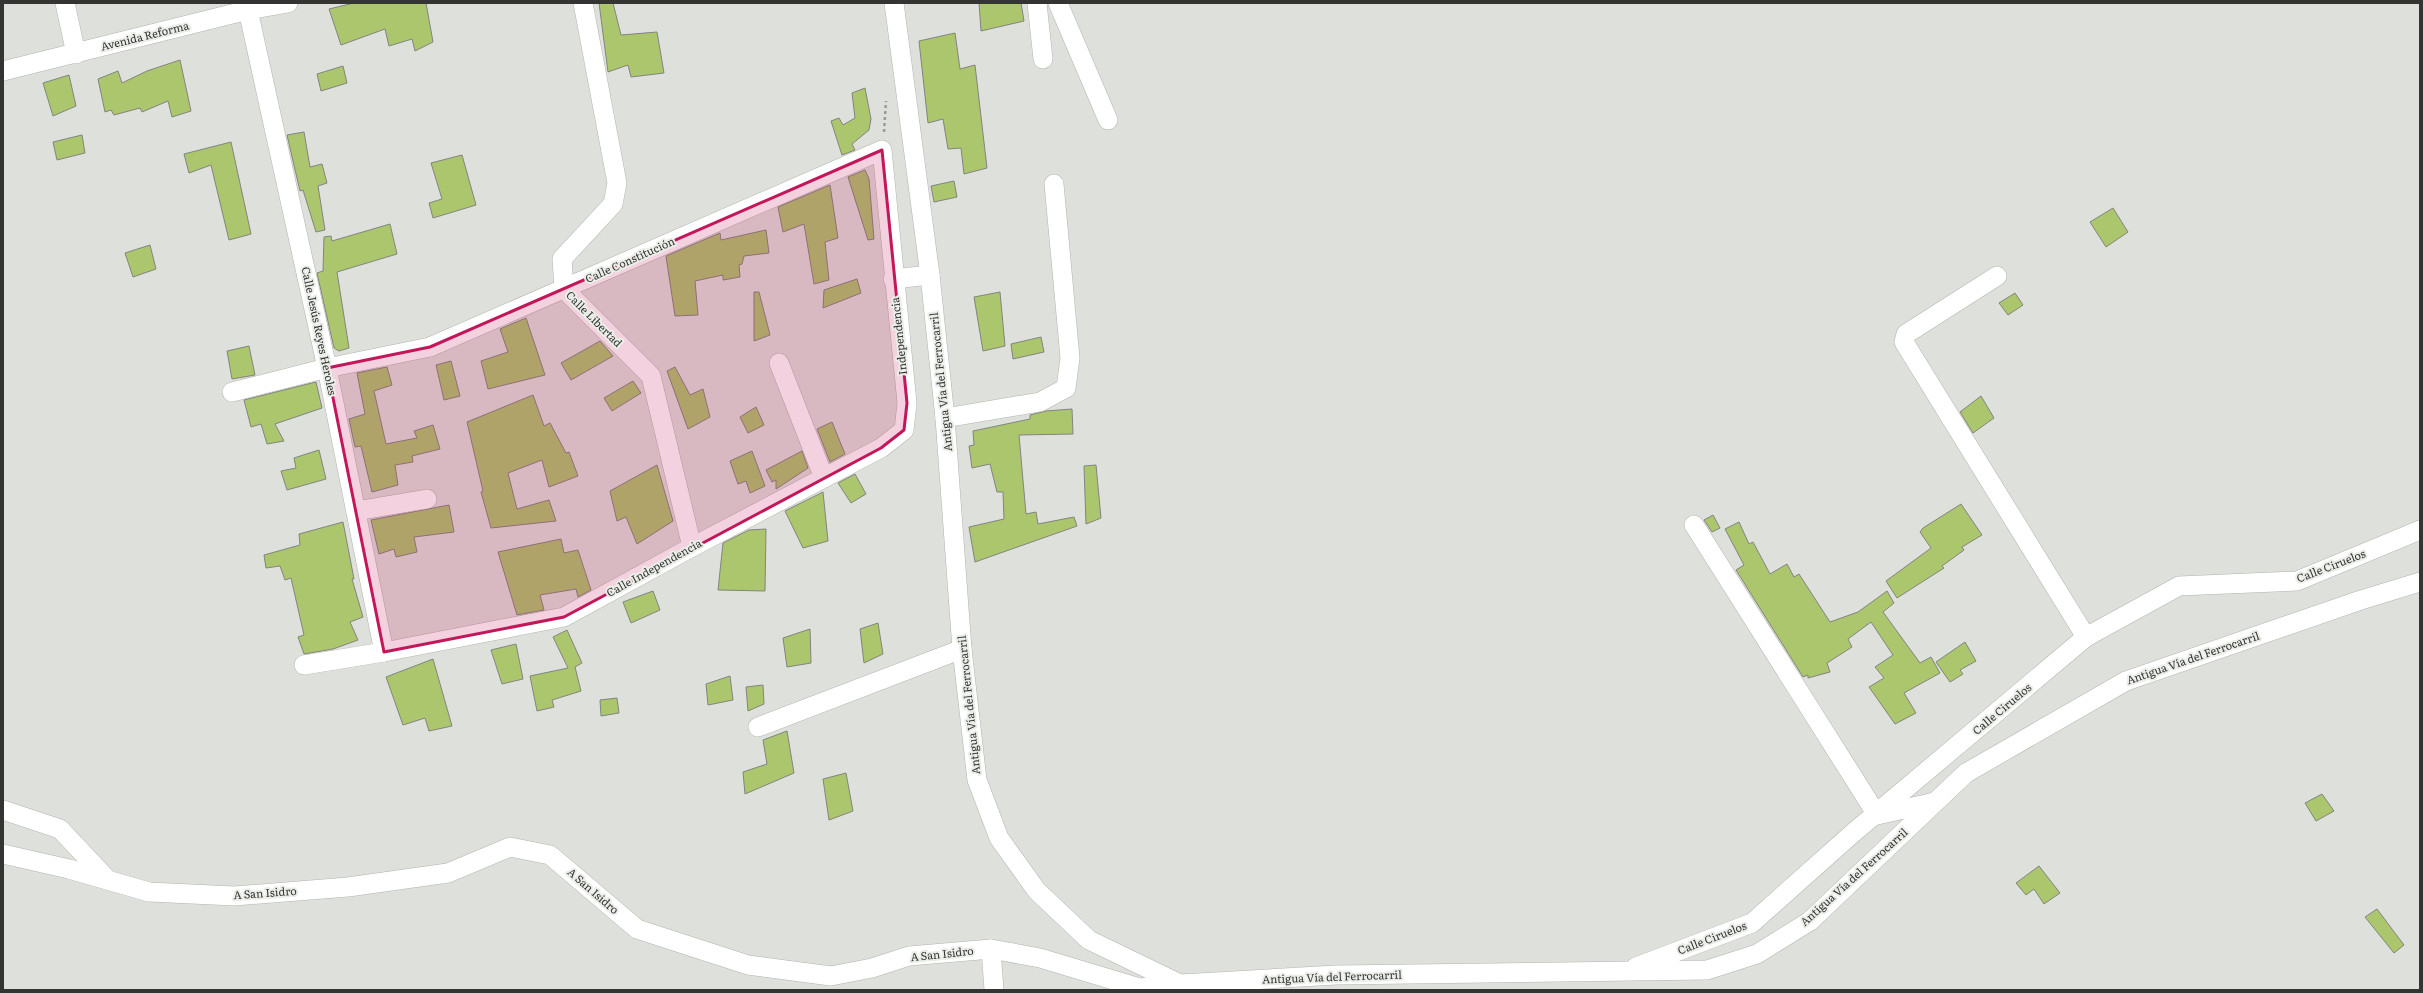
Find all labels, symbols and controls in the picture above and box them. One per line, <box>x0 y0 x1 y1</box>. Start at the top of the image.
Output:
street label: Avenida Reforma <box>99 16 191 54</box>
street label: Calle Constitución <box>582 232 677 286</box>
street label: Calle Jesús Reyes Heroles <box>299 265 341 397</box>
street label: Calle Libertad <box>563 287 627 350</box>
street label: Independencia <box>886 296 910 376</box>
street label: Antigua Vía del Ferrocarril <box>925 311 955 452</box>
street label: Calle Independencia <box>603 534 704 600</box>
street label: Calle Ciruelos <box>2294 545 2367 586</box>
street label: Antigua Vía del Ferrocarril <box>2124 627 2262 687</box>
street label: Antigua Vía del Ferrocarril <box>953 634 983 775</box>
street label: Calle Ciruelos <box>1968 679 2034 738</box>
street label: Antigua Vía del Ferrocarril <box>1796 823 1911 929</box>
street label: A San Isidro <box>564 863 623 917</box>
street label: A San Isidro <box>233 882 297 902</box>
street label: Calle Ciruelos <box>1675 917 1748 958</box>
street label: A San Isidro <box>910 942 974 964</box>
street label: Antigua Vía del Ferrocarril <box>1262 966 1402 986</box>

